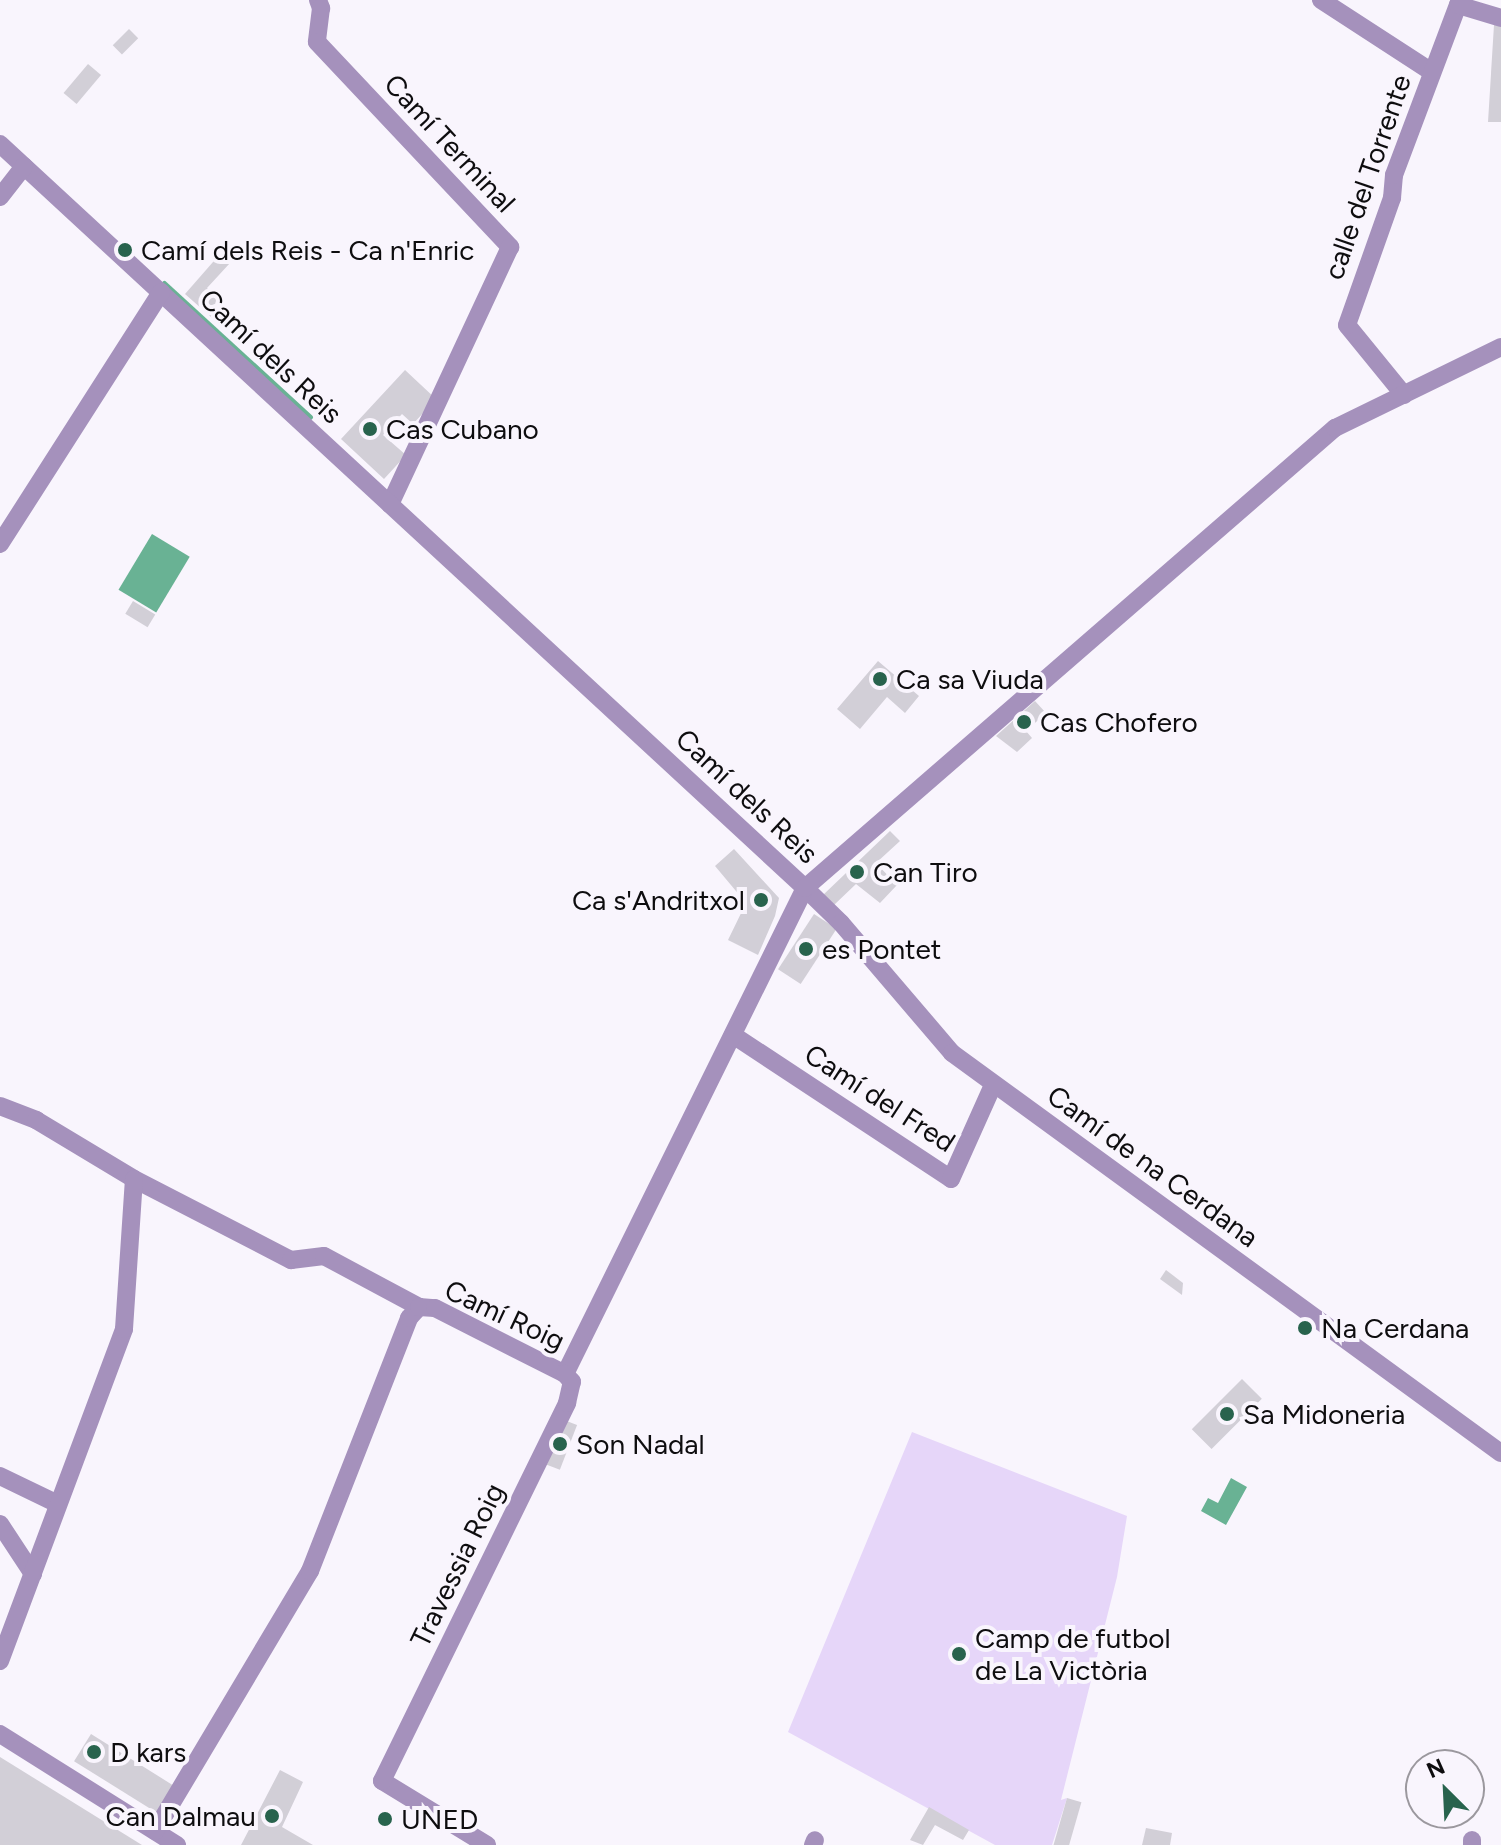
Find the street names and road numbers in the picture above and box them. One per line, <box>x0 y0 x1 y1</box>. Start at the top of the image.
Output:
street label: Camí Terminal <box>378 67 522 219</box>
street label: calle del Torrente <box>1316 70 1418 284</box>
street label: Camí dels Reis <box>193 282 349 430</box>
street label: Camí dels Reis <box>669 722 825 870</box>
street label: Camí del Fred <box>798 1037 962 1159</box>
street label: Camí de na Cerdana <box>1041 1078 1265 1254</box>
street label: Camí Roig <box>440 1273 570 1357</box>
street label: Travessia Roig <box>403 1478 511 1652</box>

